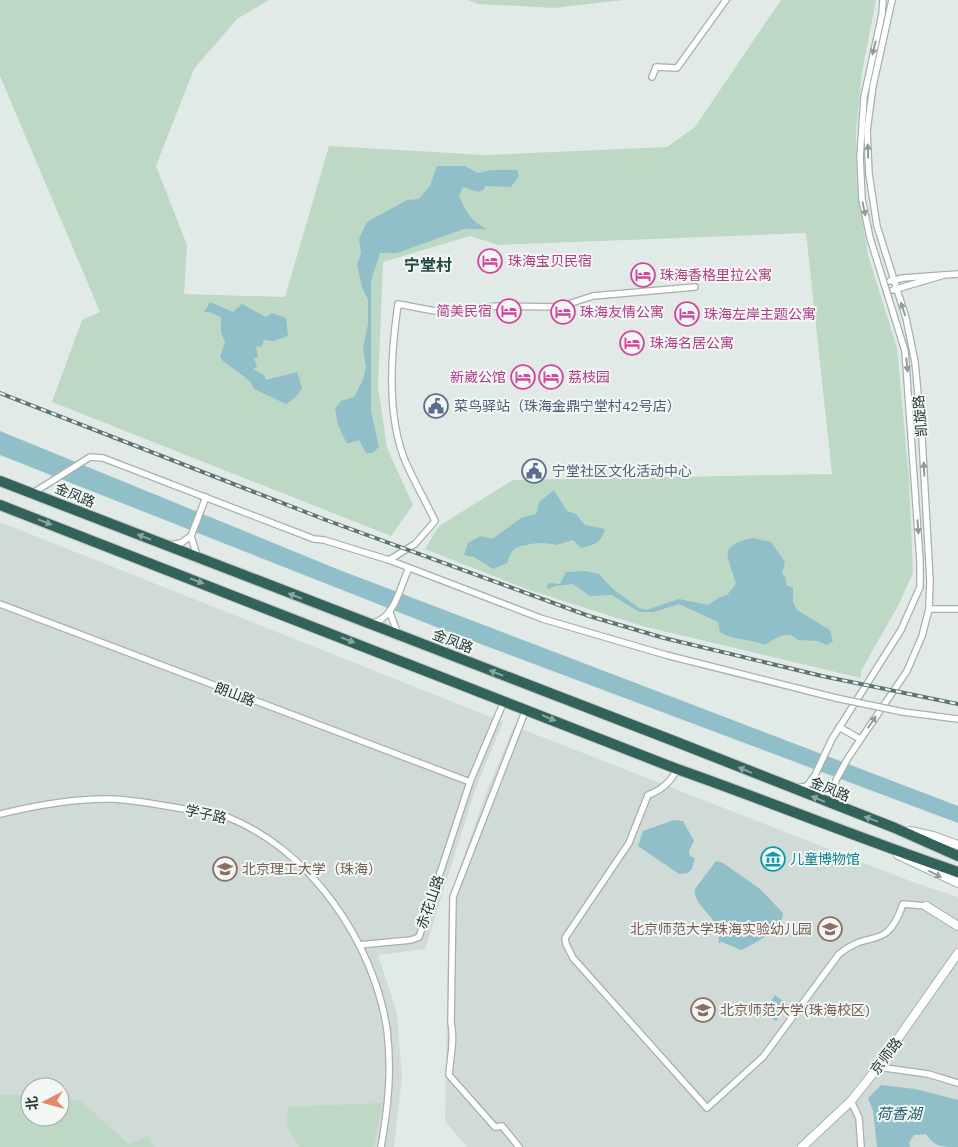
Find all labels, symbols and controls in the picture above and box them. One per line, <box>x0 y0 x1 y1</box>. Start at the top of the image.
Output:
one-way arrow <box>870 40 878 55</box>
one-way arrow <box>864 142 872 158</box>
one-way arrow <box>860 201 868 216</box>
hotel icon: 珠海宝贝民宿 <box>477 248 503 274</box>
place label: 珠海宝贝民宿 <box>508 253 592 269</box>
district label: 宁堂村 <box>404 256 452 275</box>
hotel icon: 珠海香格里拉公寓 <box>630 262 656 288</box>
place label: 珠海香格里拉公寓 <box>660 267 772 283</box>
hotel icon: 简美民宿 <box>496 298 522 324</box>
hotel icon: 珠海友情公寓 <box>550 299 576 325</box>
hotel icon: 珠海左岸主题公寓 <box>674 301 700 327</box>
one-way arrow <box>899 301 906 316</box>
place label: 简美民宿 <box>436 303 492 319</box>
place label: 珠海友情公寓 <box>580 304 664 320</box>
place label: 珠海左岸主题公寓 <box>704 306 816 322</box>
hotel icon: 珠海名居公寓 <box>619 330 645 356</box>
place label: 珠海名居公寓 <box>650 335 734 351</box>
one-way arrow <box>903 358 911 374</box>
hotel icon: 新崴公馆 <box>510 364 536 390</box>
hotel icon: 荔枝园 <box>538 364 564 390</box>
place label: 新崴公馆 <box>450 369 506 385</box>
place label: 荔枝园 <box>568 369 610 385</box>
public building icon: 菜鸟驿站（珠海金鼎宁堂村42号店） <box>423 393 449 419</box>
street label: 凯旋路 <box>910 394 930 438</box>
place label: 菜鸟驿站（珠海金鼎宁堂村42号店） <box>454 398 681 414</box>
public building icon: 宁堂社区文化活动中心 <box>521 458 547 484</box>
one-way arrow <box>920 461 928 477</box>
place label: 宁堂社区文化活动中心 <box>552 463 692 479</box>
street label: 金凤路 <box>53 480 97 510</box>
one-way arrow <box>38 519 53 526</box>
one-way arrow <box>915 520 923 536</box>
one-way arrow <box>136 533 151 541</box>
one-way arrow <box>190 577 205 585</box>
one-way arrow <box>287 592 302 600</box>
street label: 金凤路 <box>431 626 475 656</box>
one-way arrow <box>341 637 356 644</box>
one-way arrow <box>488 669 503 677</box>
street label: 朗山路 <box>213 679 257 709</box>
one-way arrow <box>541 715 556 722</box>
one-way arrow <box>867 715 877 728</box>
one-way arrow <box>738 765 752 773</box>
street label: 金凤路 <box>808 774 852 804</box>
one-way arrow <box>810 795 825 803</box>
street label: 学子路 <box>184 802 228 826</box>
one-way arrow <box>863 815 878 822</box>
museum icon: 儿童博物馆 <box>760 846 786 872</box>
place label: 儿童博物馆 <box>790 851 860 867</box>
school or university icon: 北京理工大学（珠海） <box>212 856 238 882</box>
place label: 北京理工大学（珠海） <box>242 861 382 877</box>
one-way arrow <box>928 870 943 878</box>
street label: 赤花山路 <box>413 873 447 931</box>
school or university icon: 北京师范大学珠海实验幼儿园 <box>817 916 843 942</box>
place label: 北京师范大学珠海实验幼儿园 <box>630 921 812 937</box>
school or university icon: 北京师范大学(珠海校区) <box>690 997 716 1023</box>
place label: 北京师范大学(珠海校区) <box>720 1002 870 1018</box>
street label: 京师路 <box>867 1034 905 1078</box>
north arrow <box>20 1077 70 1127</box>
text: 北 <box>23 1096 41 1111</box>
water label: 荷香湖 <box>876 1105 923 1123</box>

